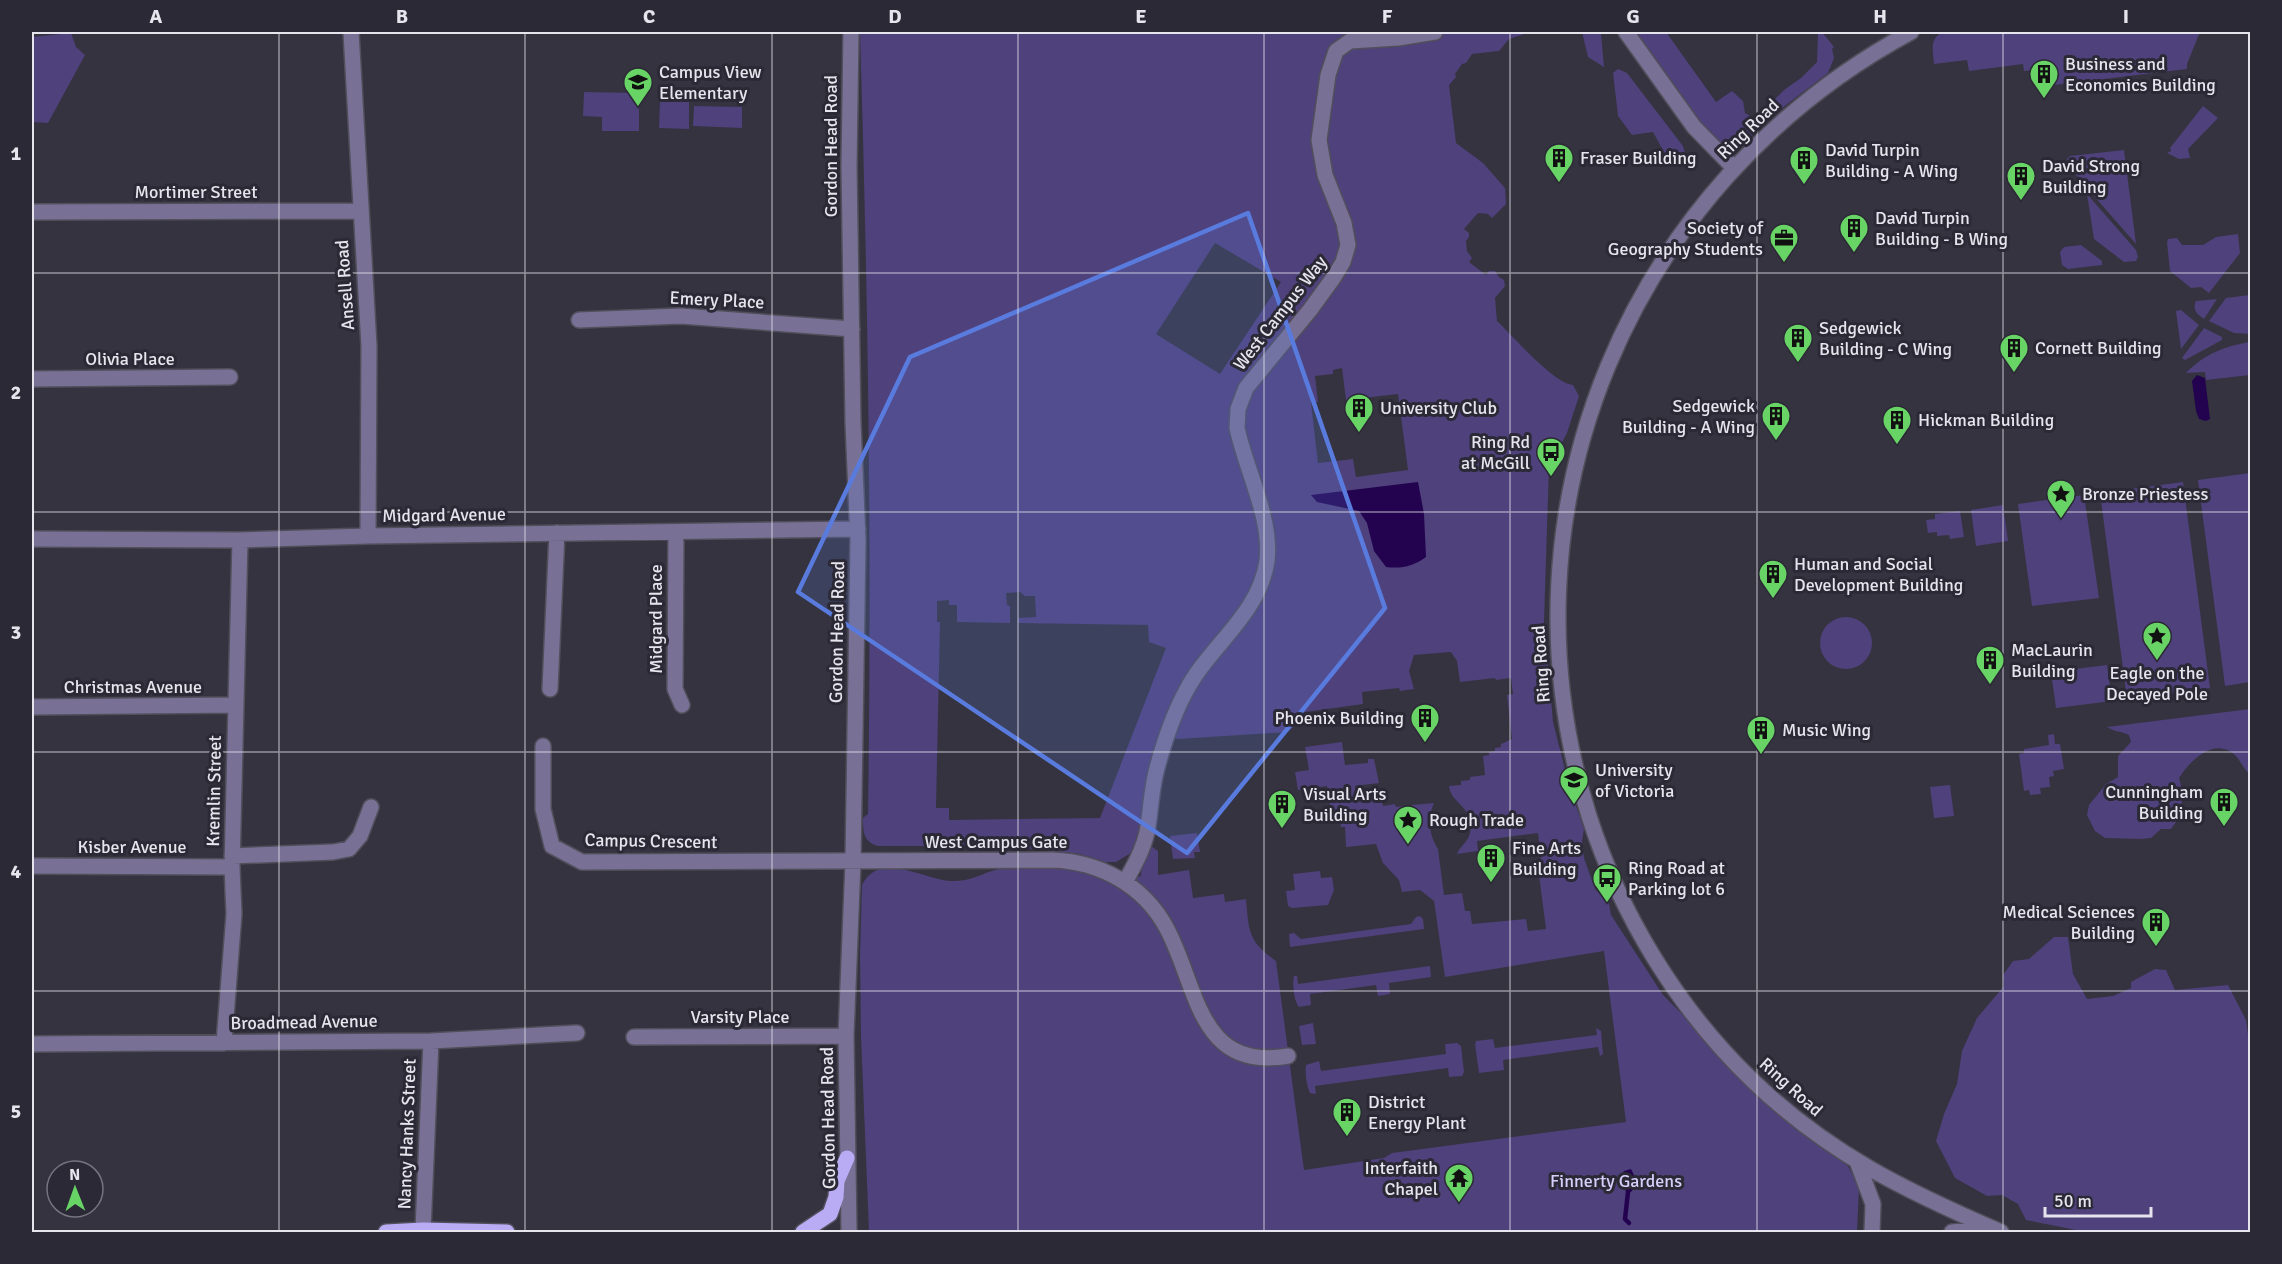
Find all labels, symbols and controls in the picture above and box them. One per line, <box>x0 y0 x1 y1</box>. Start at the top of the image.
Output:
text: A <box>150 4 163 29</box>
text: B <box>396 4 408 29</box>
text: C <box>643 4 655 29</box>
text: D <box>888 4 902 29</box>
text: E <box>1135 4 1147 29</box>
text: F <box>1382 4 1393 29</box>
text: G <box>1626 4 1640 29</box>
text: H <box>1873 4 1887 29</box>
text: I <box>2123 4 2129 29</box>
place label: Business and Economics Building <box>2065 53 2216 96</box>
building icon: Business and Economics Building <box>2028 58 2060 100</box>
place label: Campus View Elementary <box>659 61 761 104</box>
school or university icon: Campus View Elementary <box>622 66 654 108</box>
street label: Gordon Head Road <box>820 75 842 217</box>
street label: Ring Road <box>1712 94 1784 164</box>
place label: David Turpin Building - A Wing <box>1825 139 1958 182</box>
text: 1 <box>11 141 22 166</box>
building icon: Fraser Building <box>1543 142 1575 184</box>
building icon: David Turpin Building - A Wing <box>1788 144 1820 186</box>
place label: Fraser Building <box>1580 147 1696 169</box>
place label: David Strong Building <box>2042 155 2140 198</box>
building icon: David Strong Building <box>2005 160 2037 202</box>
street label: Mortimer Street <box>134 181 258 203</box>
place label: David Turpin Building - B Wing <box>1875 207 2008 250</box>
building icon: David Turpin Building - B Wing <box>1838 212 1870 254</box>
place label: Society of Geography Students <box>1608 217 1764 260</box>
office icon: Society of Geography Students <box>1768 222 1800 264</box>
street label: Ansell Road <box>331 239 359 331</box>
street label: West Campus Way <box>1229 251 1332 375</box>
street label: Emery Place <box>669 287 765 313</box>
place label: Sedgewick Building - C Wing <box>1819 317 1952 360</box>
building icon: Sedgewick Building - C Wing <box>1782 322 1814 364</box>
building icon: Cornett Building <box>1998 332 2030 374</box>
place label: Cornett Building <box>2035 337 2162 359</box>
street label: Olivia Place <box>85 348 175 370</box>
text: 2 <box>11 380 21 405</box>
building icon: University Club <box>1343 392 1375 434</box>
place label: Sedgewick Building - A Wing <box>1622 395 1755 438</box>
place label: University Club <box>1380 397 1497 419</box>
building icon: Sedgewick Building - A Wing <box>1760 400 1792 442</box>
building icon: Hickman Building <box>1881 404 1913 446</box>
place label: Hickman Building <box>1918 409 2054 431</box>
place label: Ring Rd at McGill <box>1461 431 1530 474</box>
bus stop icon: Ring Rd at McGill <box>1535 436 1567 478</box>
place icon: Bronze Priestess <box>2045 478 2077 520</box>
place label: Bronze Priestess <box>2082 483 2208 505</box>
street label: Midgard Avenue <box>382 503 506 527</box>
place label: Human and Social Development Building <box>1794 553 1963 596</box>
building icon: Human and Social Development Building <box>1757 558 1789 600</box>
street label: Gordon Head Road <box>825 561 849 703</box>
street label: Midgard Place <box>645 564 667 674</box>
text: 3 <box>11 620 21 645</box>
place icon: Eagle on the Decayed Pole <box>2141 620 2173 662</box>
street label: Ring Road <box>1527 625 1555 703</box>
place label: MacLaurin Building <box>2011 639 2093 682</box>
building icon: MacLaurin Building <box>1974 644 2006 686</box>
place label: Eagle on the Decayed Pole <box>2106 662 2208 705</box>
street label: Christmas Avenue <box>64 676 202 698</box>
building icon: Phoenix Building <box>1409 702 1441 744</box>
place label: Phoenix Building <box>1274 707 1404 729</box>
building icon: Music Wing <box>1745 714 1777 756</box>
place label: Music Wing <box>1782 719 1871 741</box>
street label: Kremlin Street <box>202 735 226 847</box>
place label: University of Victoria <box>1595 759 1674 802</box>
school or university icon: University of Victoria <box>1558 764 1590 806</box>
place label: Cunningham Building <box>2105 781 2203 824</box>
place label: Visual Arts Building <box>1303 783 1387 826</box>
building icon: Cunningham Building <box>2208 786 2240 828</box>
building icon: Visual Arts Building <box>1266 788 1298 830</box>
place icon: Rough Trade <box>1392 804 1424 846</box>
place label: Rough Trade <box>1429 809 1524 831</box>
street label: Campus Crescent <box>584 829 718 853</box>
street label: West Campus Gate <box>925 831 1067 853</box>
street label: Kisber Avenue <box>78 836 186 858</box>
place label: Fine Arts Building <box>1512 837 1581 880</box>
building icon: Fine Arts Building <box>1475 842 1507 884</box>
place label: Ring Road at Parking lot 6 <box>1628 857 1725 900</box>
text: 4 <box>11 859 22 884</box>
bus stop icon: Ring Road at Parking lot 6 <box>1591 862 1623 904</box>
place label: Medical Sciences Building <box>2003 901 2135 944</box>
building icon: Medical Sciences Building <box>2140 906 2172 948</box>
street label: Varsity Place <box>691 1006 789 1028</box>
street label: Broadmead Avenue <box>230 1010 378 1034</box>
street label: Gordon Head Road <box>816 1047 840 1189</box>
street label: Ring Road <box>1755 1053 1827 1121</box>
street label: Nancy Hanks Street <box>393 1058 421 1210</box>
place label: District Energy Plant <box>1368 1091 1466 1134</box>
building icon: District Energy Plant <box>1331 1096 1363 1138</box>
text: 5 <box>11 1099 21 1124</box>
place label: Interfaith Chapel <box>1365 1157 1438 1200</box>
north arrow <box>45 1159 105 1219</box>
temple icon: Interfaith Chapel <box>1443 1162 1475 1204</box>
text: N <box>69 1165 80 1185</box>
park label: Finnerty Gardens <box>1550 1170 1682 1192</box>
scale bar <box>2045 1180 2152 1218</box>
text: 50 m <box>2054 1190 2092 1212</box>

